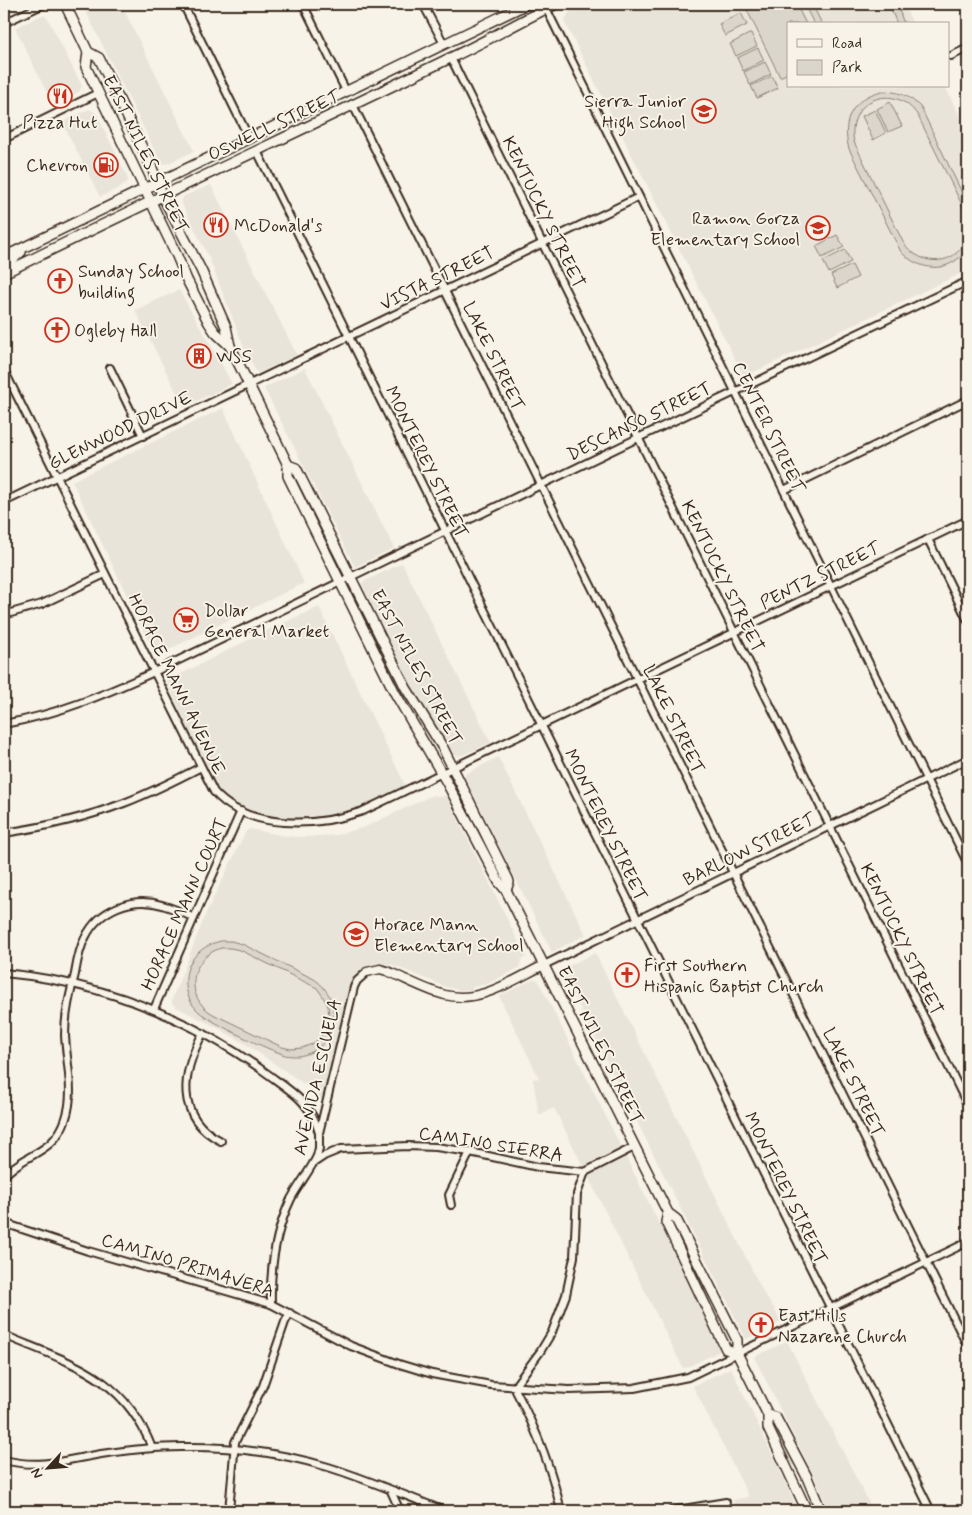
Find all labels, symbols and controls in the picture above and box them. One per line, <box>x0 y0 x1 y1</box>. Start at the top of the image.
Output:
legend <box>787 22 950 88</box>
text: Road <box>832 34 862 54</box>
text: Park <box>832 58 862 78</box>
street label: EAST NILES STREET <box>96 71 194 238</box>
restaurant icon: Pizza Hut <box>47 83 73 109</box>
street label: OSWELL STREET <box>204 84 345 167</box>
place label: Sierra Junior High School <box>584 90 687 137</box>
school or university icon: Sierra Junior High School <box>691 98 717 124</box>
place label: Pizza Hut <box>23 111 98 135</box>
street label: KENTUCKY STREET <box>496 132 590 292</box>
fuel station icon: Chevron <box>93 152 119 178</box>
place label: Chevron <box>26 154 88 178</box>
place label: Ramon Gorza Elementary School <box>650 207 800 252</box>
restaurant icon: McDonald's <box>203 212 229 238</box>
place label: McDonald's <box>234 214 322 238</box>
school or university icon: Ramon Gorza Elementary School <box>805 215 831 241</box>
street label: VISTA STREET <box>376 241 499 317</box>
place label: Sunday School building <box>78 260 184 307</box>
church icon: Sunday School building <box>47 268 73 294</box>
street label: LAKE STREET <box>456 298 530 415</box>
church icon: Ogleby Hall <box>44 317 70 343</box>
place label: Ogleby Hall <box>74 319 157 343</box>
building icon: WSS <box>186 343 212 369</box>
place label: WSS <box>216 345 252 369</box>
street label: CENTER STREET <box>726 358 811 498</box>
street label: DESCANSO STREET <box>563 376 716 467</box>
street label: MONTEREY STREET <box>379 382 473 543</box>
street label: GLENWOOD DRIVE <box>45 386 196 476</box>
street label: KENTUCKY STREET <box>675 496 769 656</box>
street label: PENTZ STREET <box>756 536 885 615</box>
street label: EAST NILES STREET <box>365 585 467 750</box>
street label: HORACE MANN AVENUE <box>122 590 231 779</box>
place label: Dollar General Market <box>204 599 330 644</box>
supermarket icon: Dollar General Market <box>173 607 199 633</box>
street label: LAKE STREET <box>636 661 710 778</box>
street label: MONTEREY STREET <box>558 745 652 906</box>
street label: BARLOW STREET <box>679 807 820 892</box>
street label: HORACE MANN COURT <box>136 814 234 994</box>
street label: KENTUCKY STREET <box>854 859 948 1019</box>
place label: Horace Mann Elementary School <box>374 913 524 958</box>
school or university icon: Horace Mann Elementary School <box>343 921 369 947</box>
place label: First Southern Hispanic Baptist Church <box>644 954 824 999</box>
street label: EAST NILES STREET <box>551 962 649 1129</box>
church icon: First Southern Hispanic Baptist Church <box>614 962 640 988</box>
street label: AVENIDA ESCUELA <box>288 997 348 1158</box>
street label: LAKE STREET <box>816 1024 890 1141</box>
street label: MONTEREY STREET <box>738 1108 832 1269</box>
street label: CAMINO SIERRA <box>417 1122 565 1168</box>
street label: CAMINO PRIMAVERA <box>98 1228 277 1304</box>
place label: East Hills Nazarene Church <box>778 1304 907 1349</box>
church icon: East Hills Nazarene Church <box>748 1312 774 1338</box>
north arrow <box>22 1442 72 1492</box>
text: N <box>27 1465 47 1481</box>

